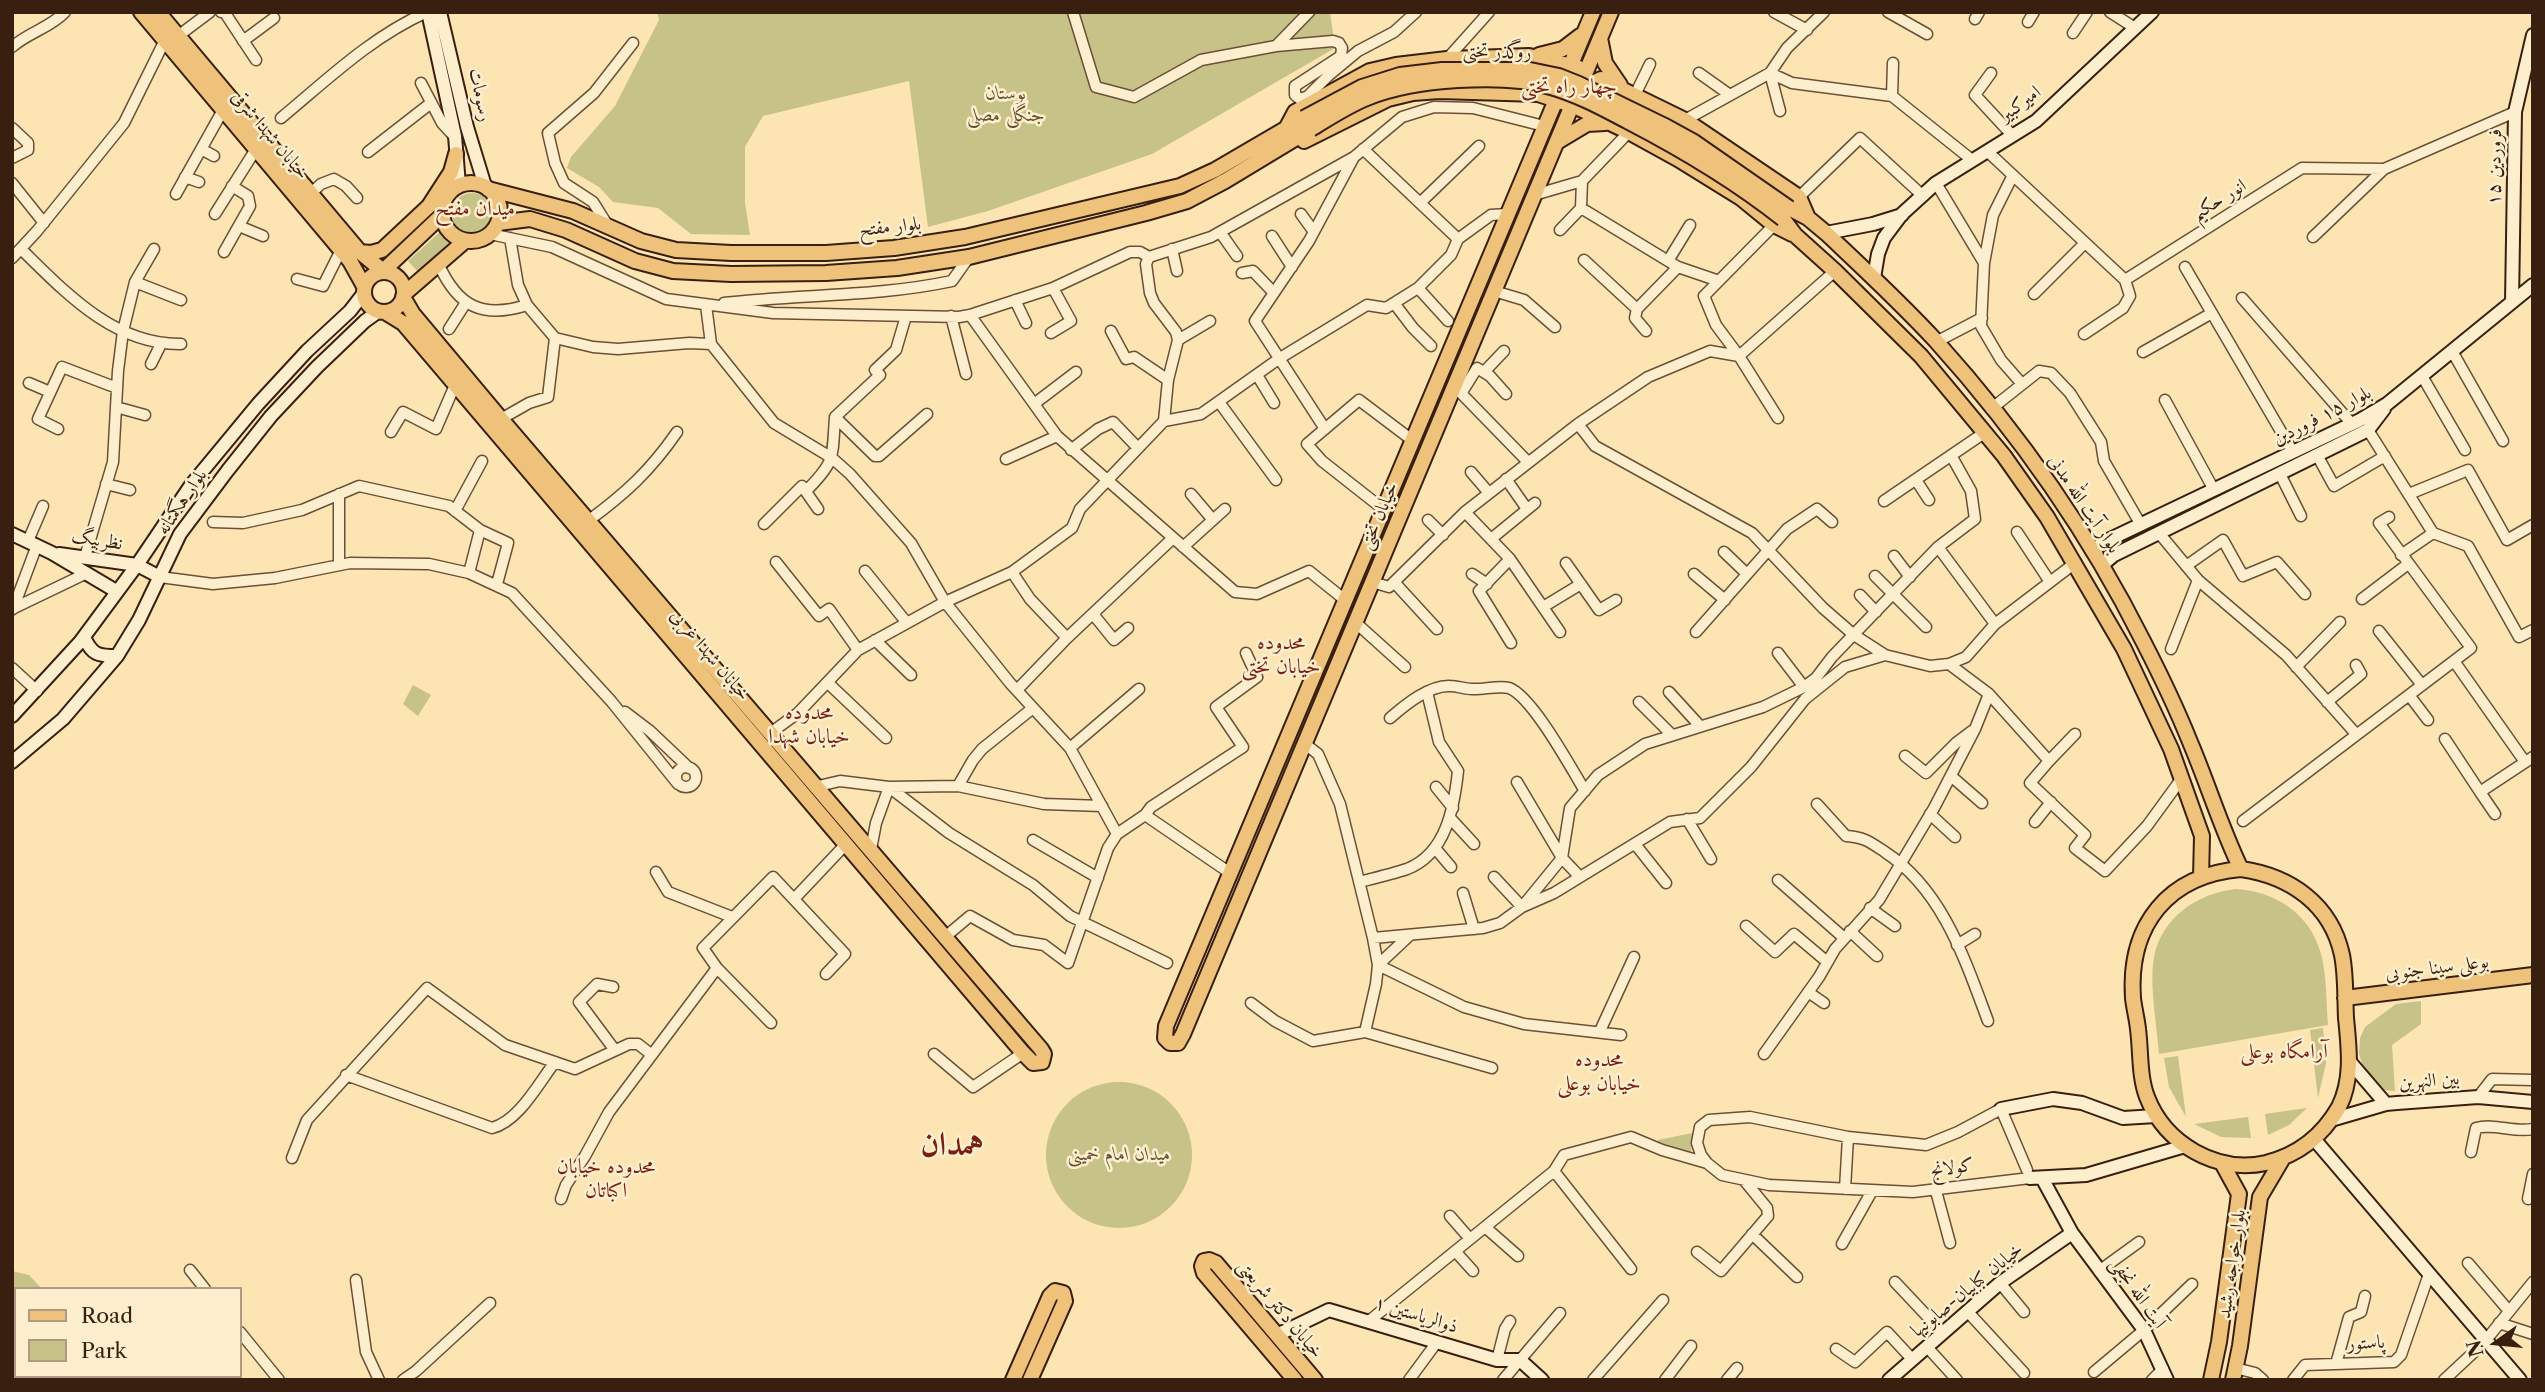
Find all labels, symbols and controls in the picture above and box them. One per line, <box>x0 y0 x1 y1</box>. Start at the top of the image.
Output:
street label: روگذر تختی <box>1462 40 1532 64</box>
street label: رسومات <box>463 66 497 124</box>
district label: چهار راه تختی <box>1521 74 1617 100</box>
street label: امیرکبیر <box>1994 81 2046 127</box>
park label: بوستان جنگلی مصلی <box>967 83 1045 127</box>
street label: خیابان شهدا شرقی <box>226 86 314 184</box>
street label: ۱۵ فروردین <box>2483 129 2507 205</box>
street label: انور حکیم <box>2187 174 2251 226</box>
district label: میدان مفتح <box>435 196 515 222</box>
street label: بلوار مفتح <box>858 212 922 242</box>
street label: بلوار ۱۵ فروردین <box>2269 381 2375 451</box>
street label: بلوار آیت الله مدنی <box>2043 450 2125 558</box>
street label: بلوار هگمتانه <box>152 465 212 539</box>
street label: خیابان تختی <box>1355 479 1403 553</box>
street label: نظربیگ <box>70 525 124 555</box>
street label: خیابان شهدا غربی <box>665 605 755 705</box>
district label: محدوده خیابان تختی <box>1242 630 1320 680</box>
district label: محدوده خیابان شهدا <box>768 700 850 750</box>
street label: بوعلی سینا جنوبی <box>2384 950 2490 986</box>
district label: آرامگاه بوعلی <box>2240 1039 2328 1065</box>
district label: محدوده خیابان بوعلی <box>1557 1047 1641 1097</box>
street label: بین النهرین <box>2398 1067 2460 1095</box>
district label: همدان <box>920 1125 984 1165</box>
park label: میدان امام خمینی <box>1067 1144 1171 1166</box>
district label: محدوده خیابان اکباتان <box>557 1154 655 1204</box>
street label: کولانج <box>1929 1154 1975 1182</box>
street label: بلوار خواجه رشید <box>2213 1208 2251 1320</box>
street label: خیابان کبابیان-صابونیها <box>1906 1238 2028 1342</box>
street label: آیت الله نجفی <box>2105 1253 2171 1333</box>
street label: خیابان دکتر شریعتی <box>1232 1255 1328 1363</box>
legend <box>14 1287 242 1378</box>
street label: ذوالریاستین ۱ <box>1371 1291 1461 1339</box>
text: Road <box>81 1303 133 1328</box>
north arrow <box>2461 1308 2531 1378</box>
street label: پاستور <box>2347 1331 2385 1355</box>
text: Park <box>81 1338 127 1363</box>
text: N <box>2462 1338 2488 1360</box>

